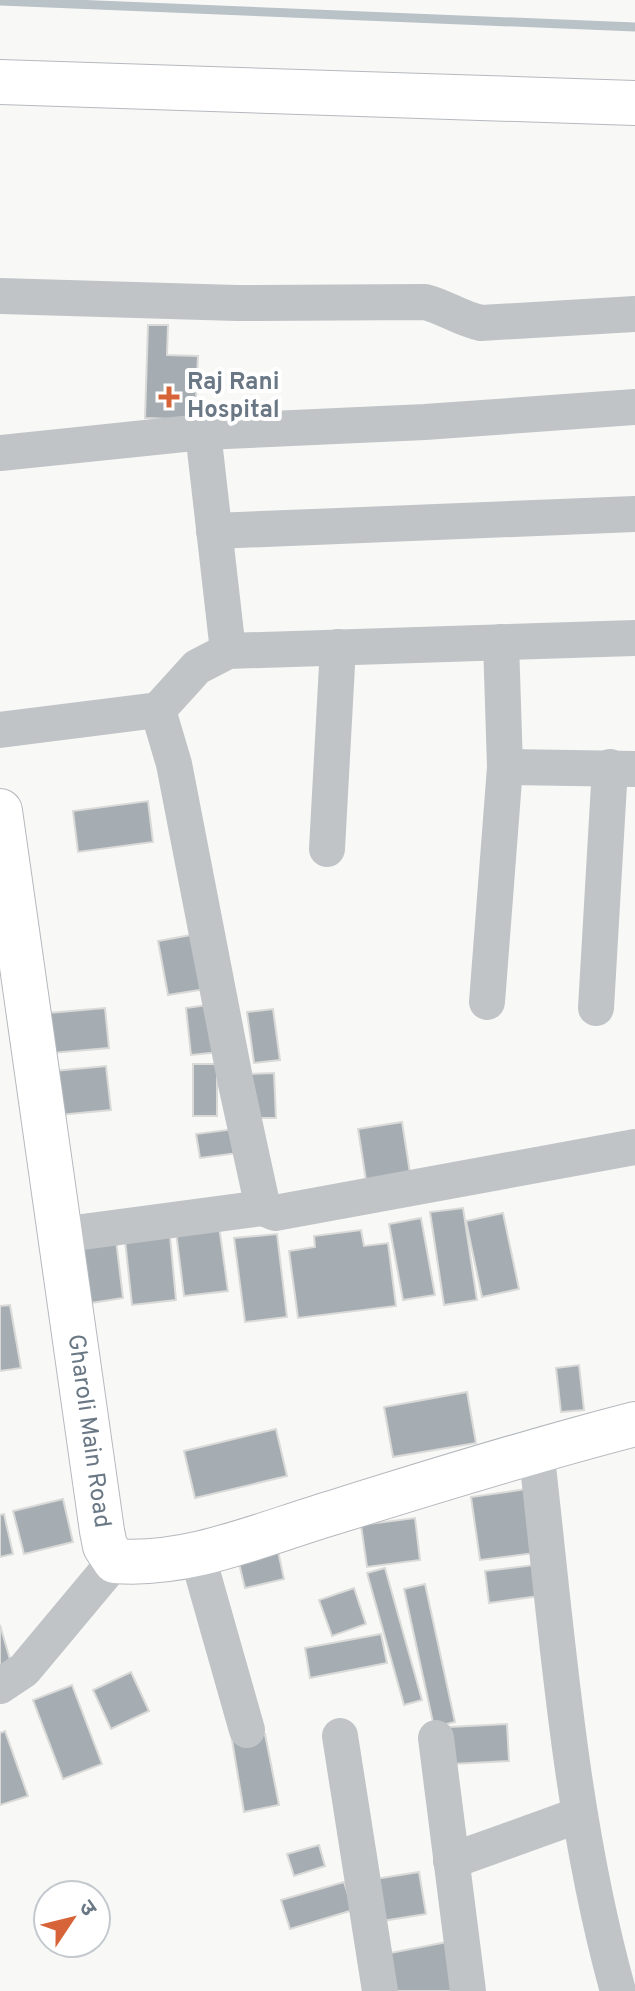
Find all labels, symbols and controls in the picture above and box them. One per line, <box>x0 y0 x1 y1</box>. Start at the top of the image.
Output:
place label: Raj Rani Hospital <box>187 368 280 426</box>
marker: Raj Rani Hospital <box>158 386 180 408</box>
street label: Gharoli Main Road <box>60 1332 116 1530</box>
north arrow <box>32 1879 112 1959</box>
text: उ <box>72 1896 102 1923</box>

